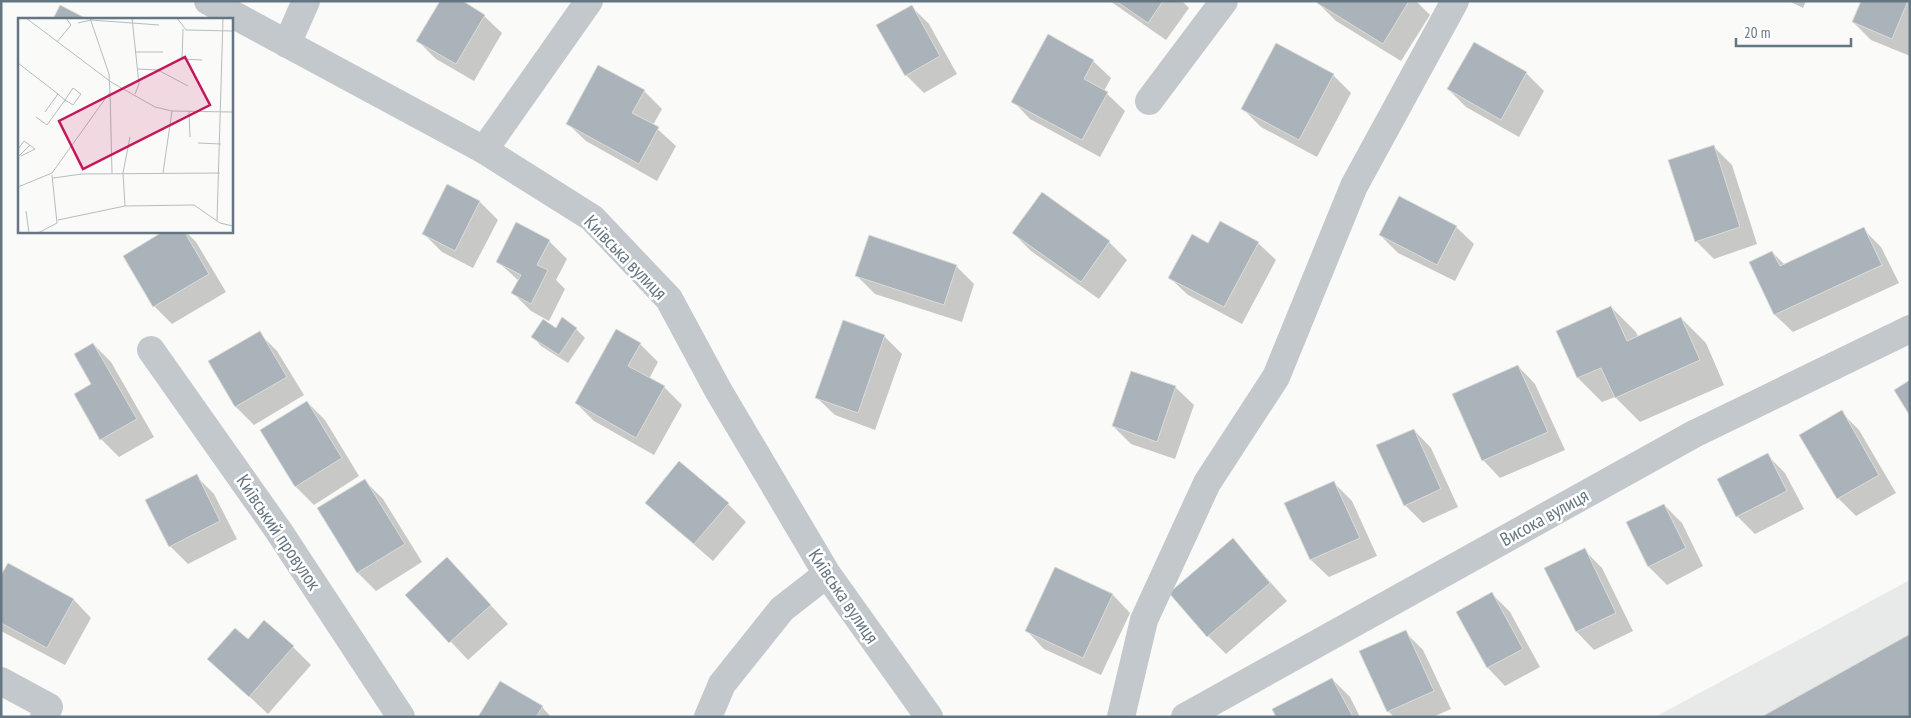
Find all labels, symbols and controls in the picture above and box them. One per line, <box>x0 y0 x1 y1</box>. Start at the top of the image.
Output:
scale bar <box>1736 15 1851 47</box>
inset map <box>18 18 232 232</box>
text: 20 m <box>1744 23 1770 42</box>
street label: Київська вулиця <box>579 209 673 305</box>
street label: Київський провулок <box>232 470 327 595</box>
street label: Висока вулиця <box>1496 483 1592 551</box>
street label: Київська вулиця <box>804 544 884 648</box>

